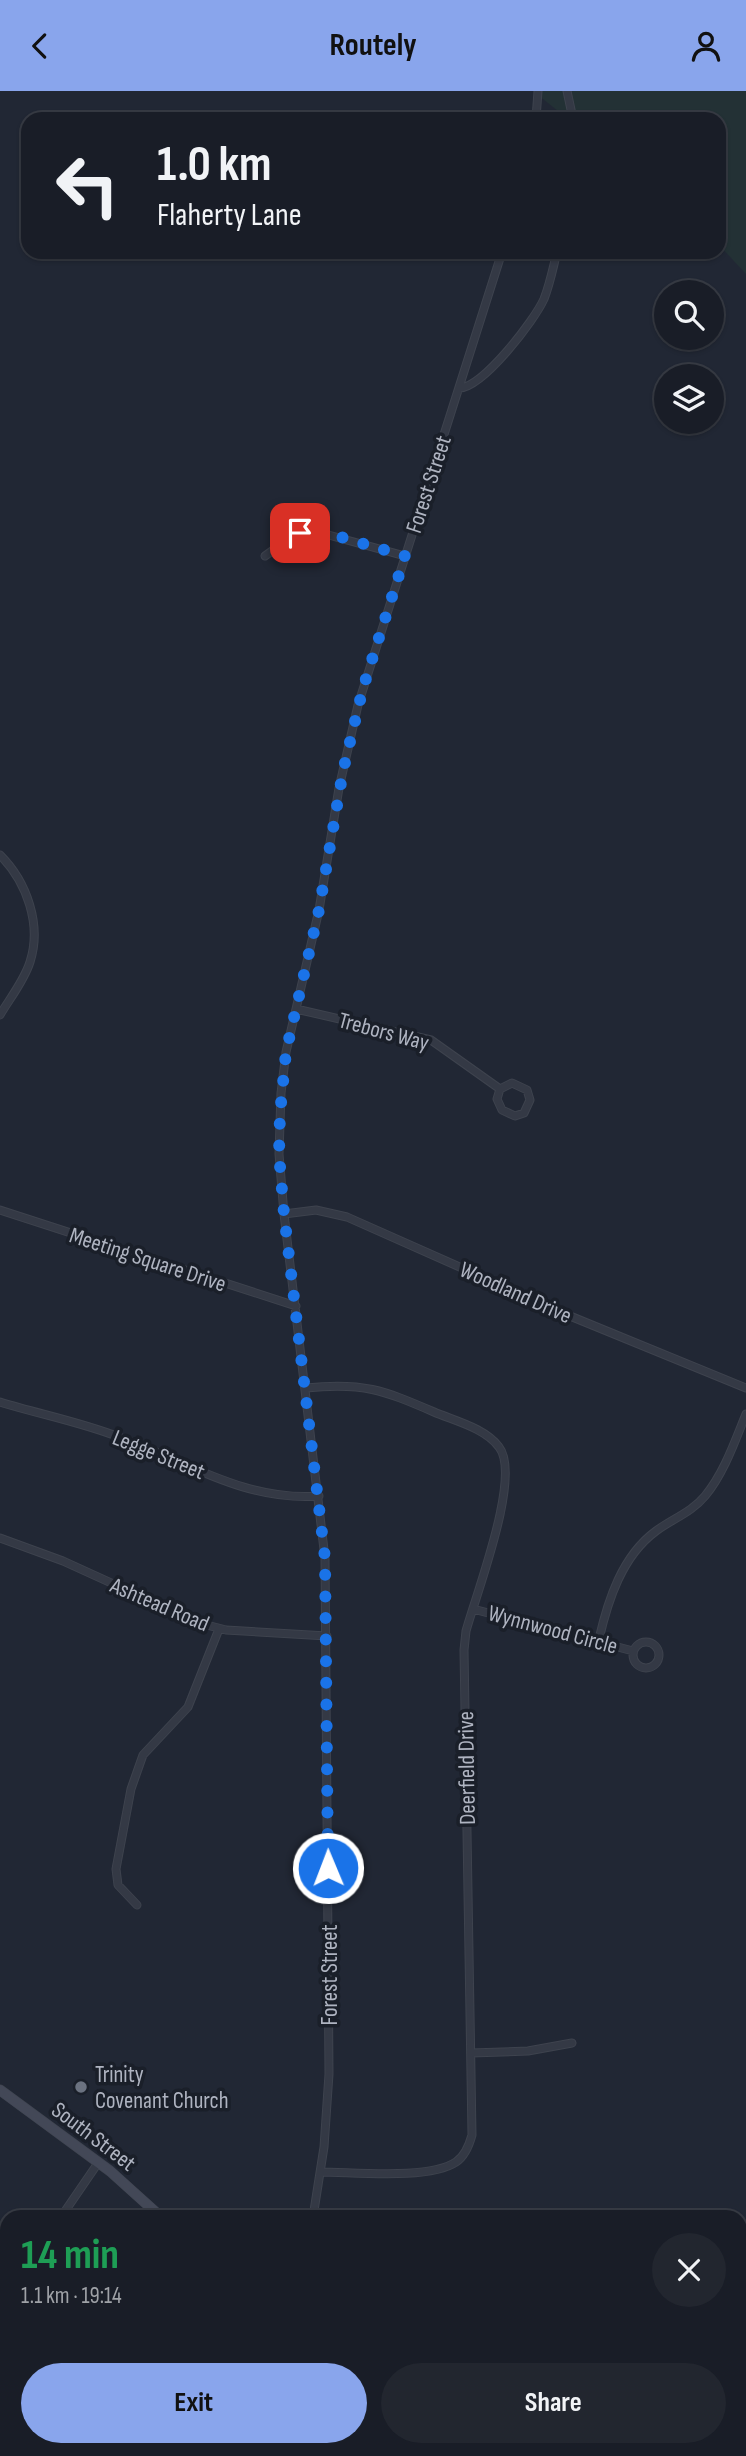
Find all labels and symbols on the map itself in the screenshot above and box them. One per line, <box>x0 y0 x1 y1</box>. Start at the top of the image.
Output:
street label: Forest Street <box>400 432 458 537</box>
pin <box>270 503 330 563</box>
street label: Trebors Way <box>336 1006 432 1057</box>
street label: Meeting Square Drive <box>66 1221 230 1298</box>
street label: Woodland Drive <box>455 1256 576 1330</box>
street label: Legge Street <box>108 1424 209 1486</box>
street label: Ashtead Road <box>105 1571 213 1638</box>
street label: Wynnwood Circle <box>485 1599 621 1661</box>
street label: Deerfield Drive <box>452 1711 482 1825</box>
position arrow <box>291 1831 365 1905</box>
street label: Forest Street <box>316 1925 344 2025</box>
place label: Trinity Covenant Church <box>95 2061 229 2115</box>
marker: Trinity Covenant Church <box>73 2079 89 2095</box>
street label: South Street <box>46 2096 141 2177</box>

